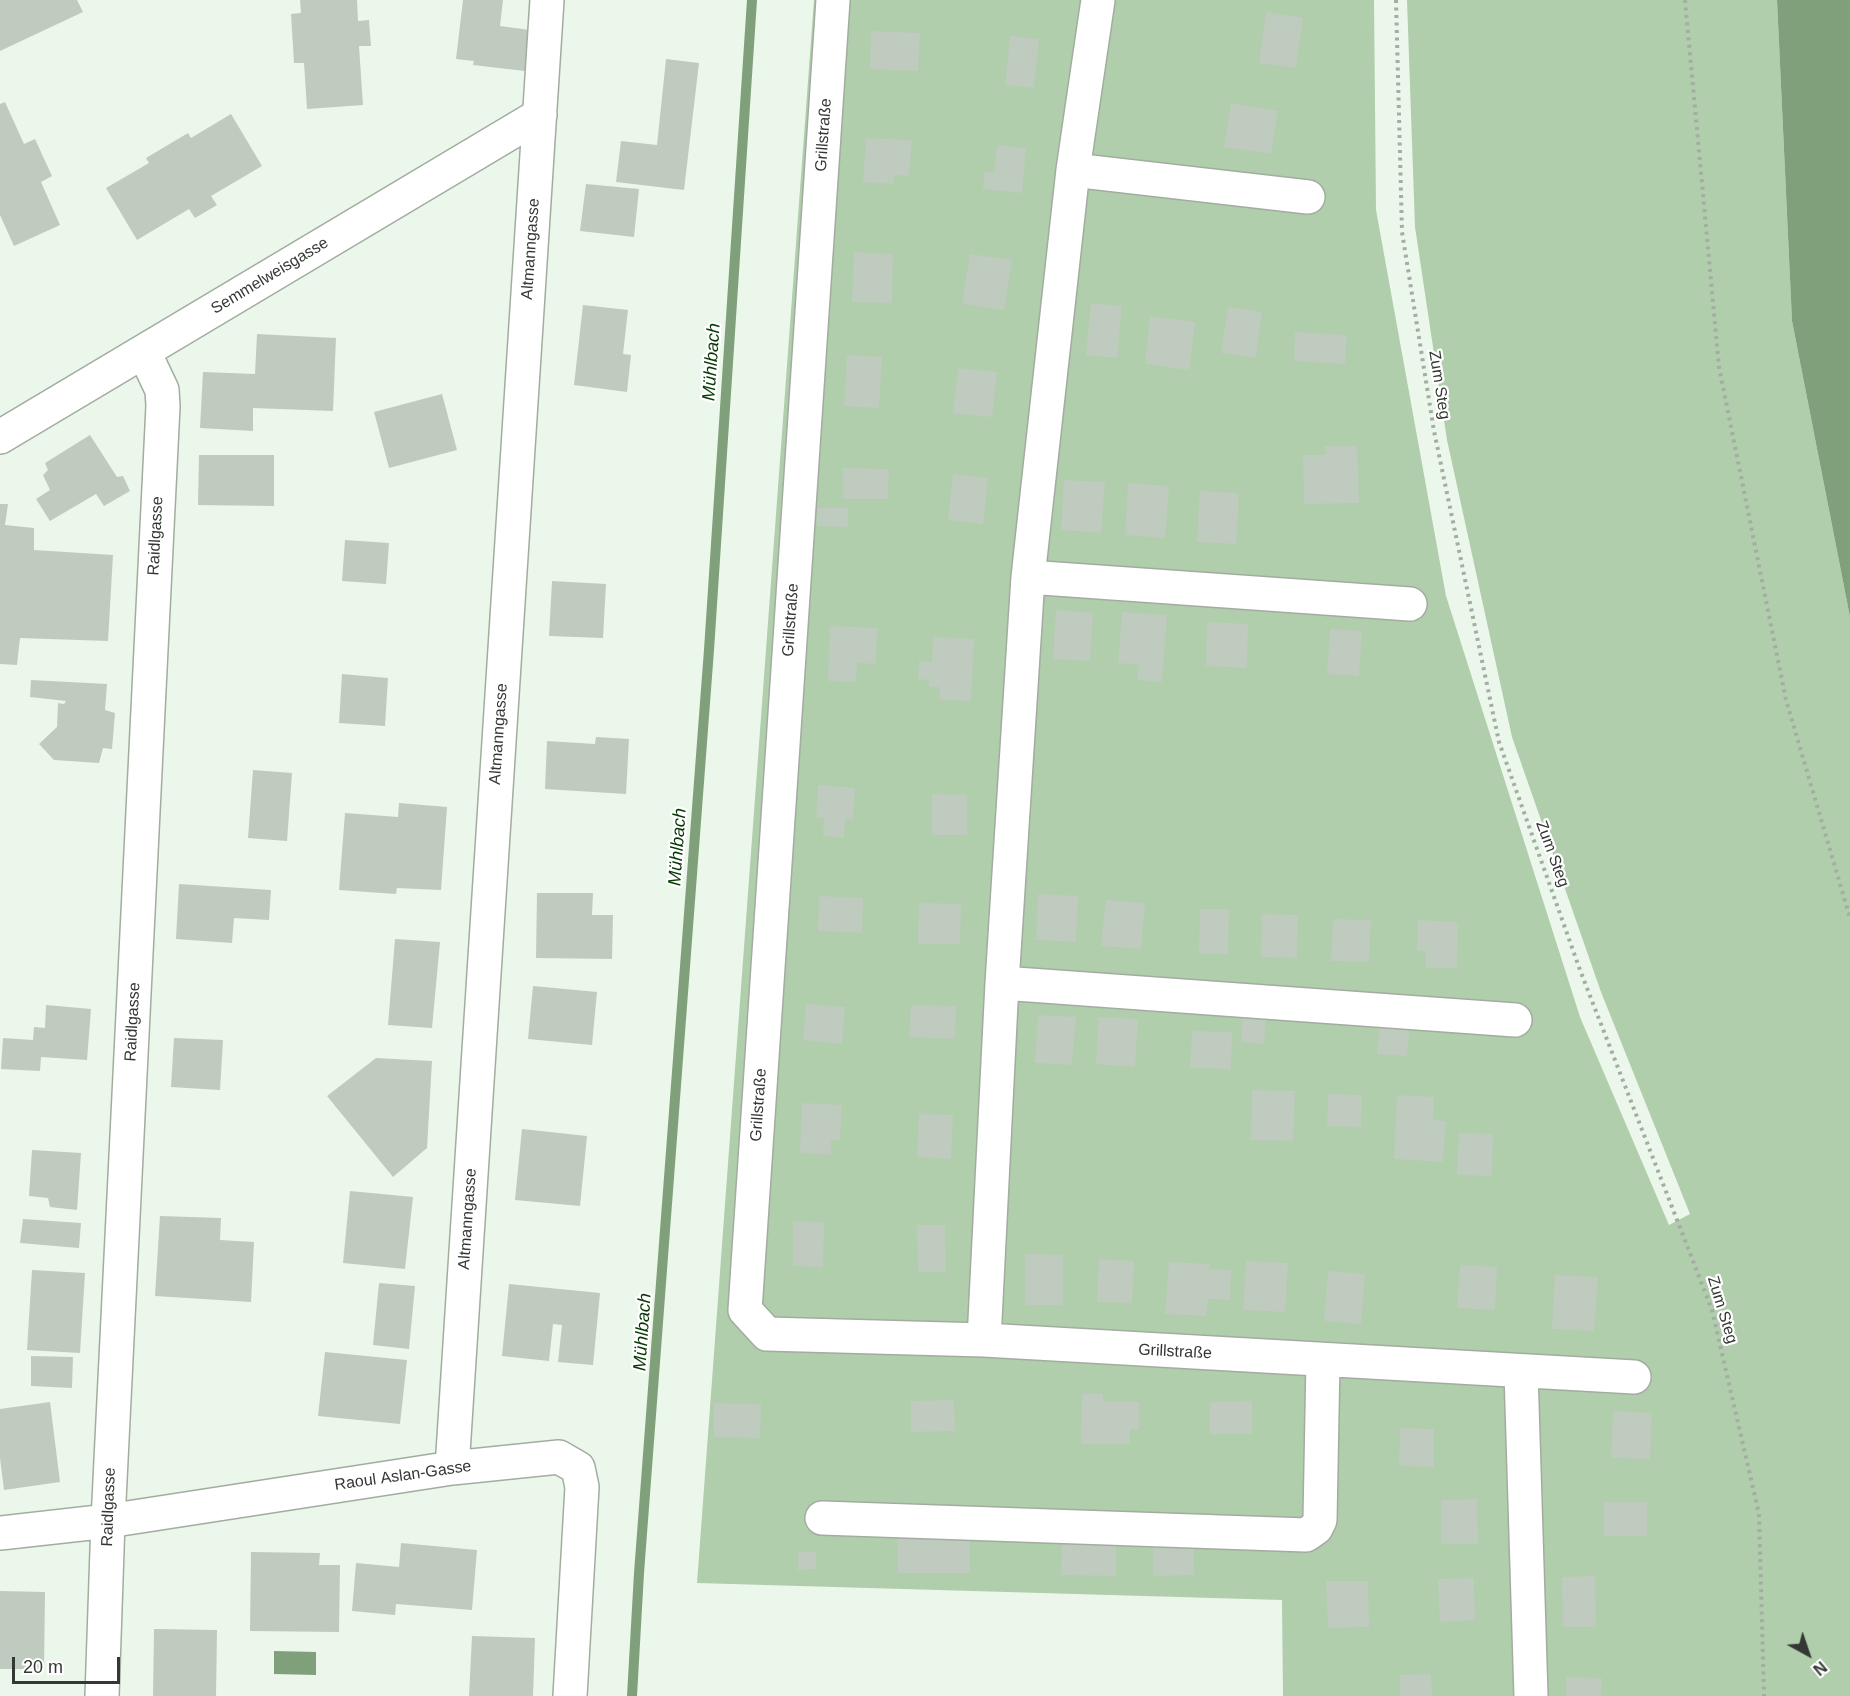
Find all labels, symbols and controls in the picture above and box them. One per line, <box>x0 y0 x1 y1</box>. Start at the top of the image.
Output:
street label: Grillstraße <box>812 98 836 172</box>
street label: Altmanngasse <box>518 198 544 300</box>
street label: Semmelweisgasse <box>208 233 332 319</box>
water label: Mühlbach <box>699 322 725 402</box>
street label: Zum Steg <box>1424 349 1454 421</box>
street label: Raidlgasse <box>144 496 168 576</box>
street label: Grillstraße <box>779 583 803 657</box>
street label: Altmanngasse <box>486 683 512 785</box>
water label: Mühlbach <box>665 807 691 887</box>
street label: Zum Steg <box>1531 818 1573 890</box>
street label: Raidlgasse <box>121 982 145 1062</box>
street label: Grillstraße <box>747 1068 771 1142</box>
street label: Altmanngasse <box>455 1168 481 1270</box>
street label: Zum Steg <box>1703 1274 1741 1346</box>
water label: Mühlbach <box>630 1292 656 1372</box>
street label: Grillstraße <box>1138 1340 1212 1364</box>
street label: Raoul Aslan-Gasse <box>333 1457 473 1495</box>
street label: Raidlgasse <box>98 1467 120 1547</box>
north arrow <box>1778 1624 1838 1684</box>
scale bar <box>15 1645 123 1683</box>
text: 20 m <box>23 1657 63 1677</box>
text: N <box>1810 1658 1830 1678</box>

